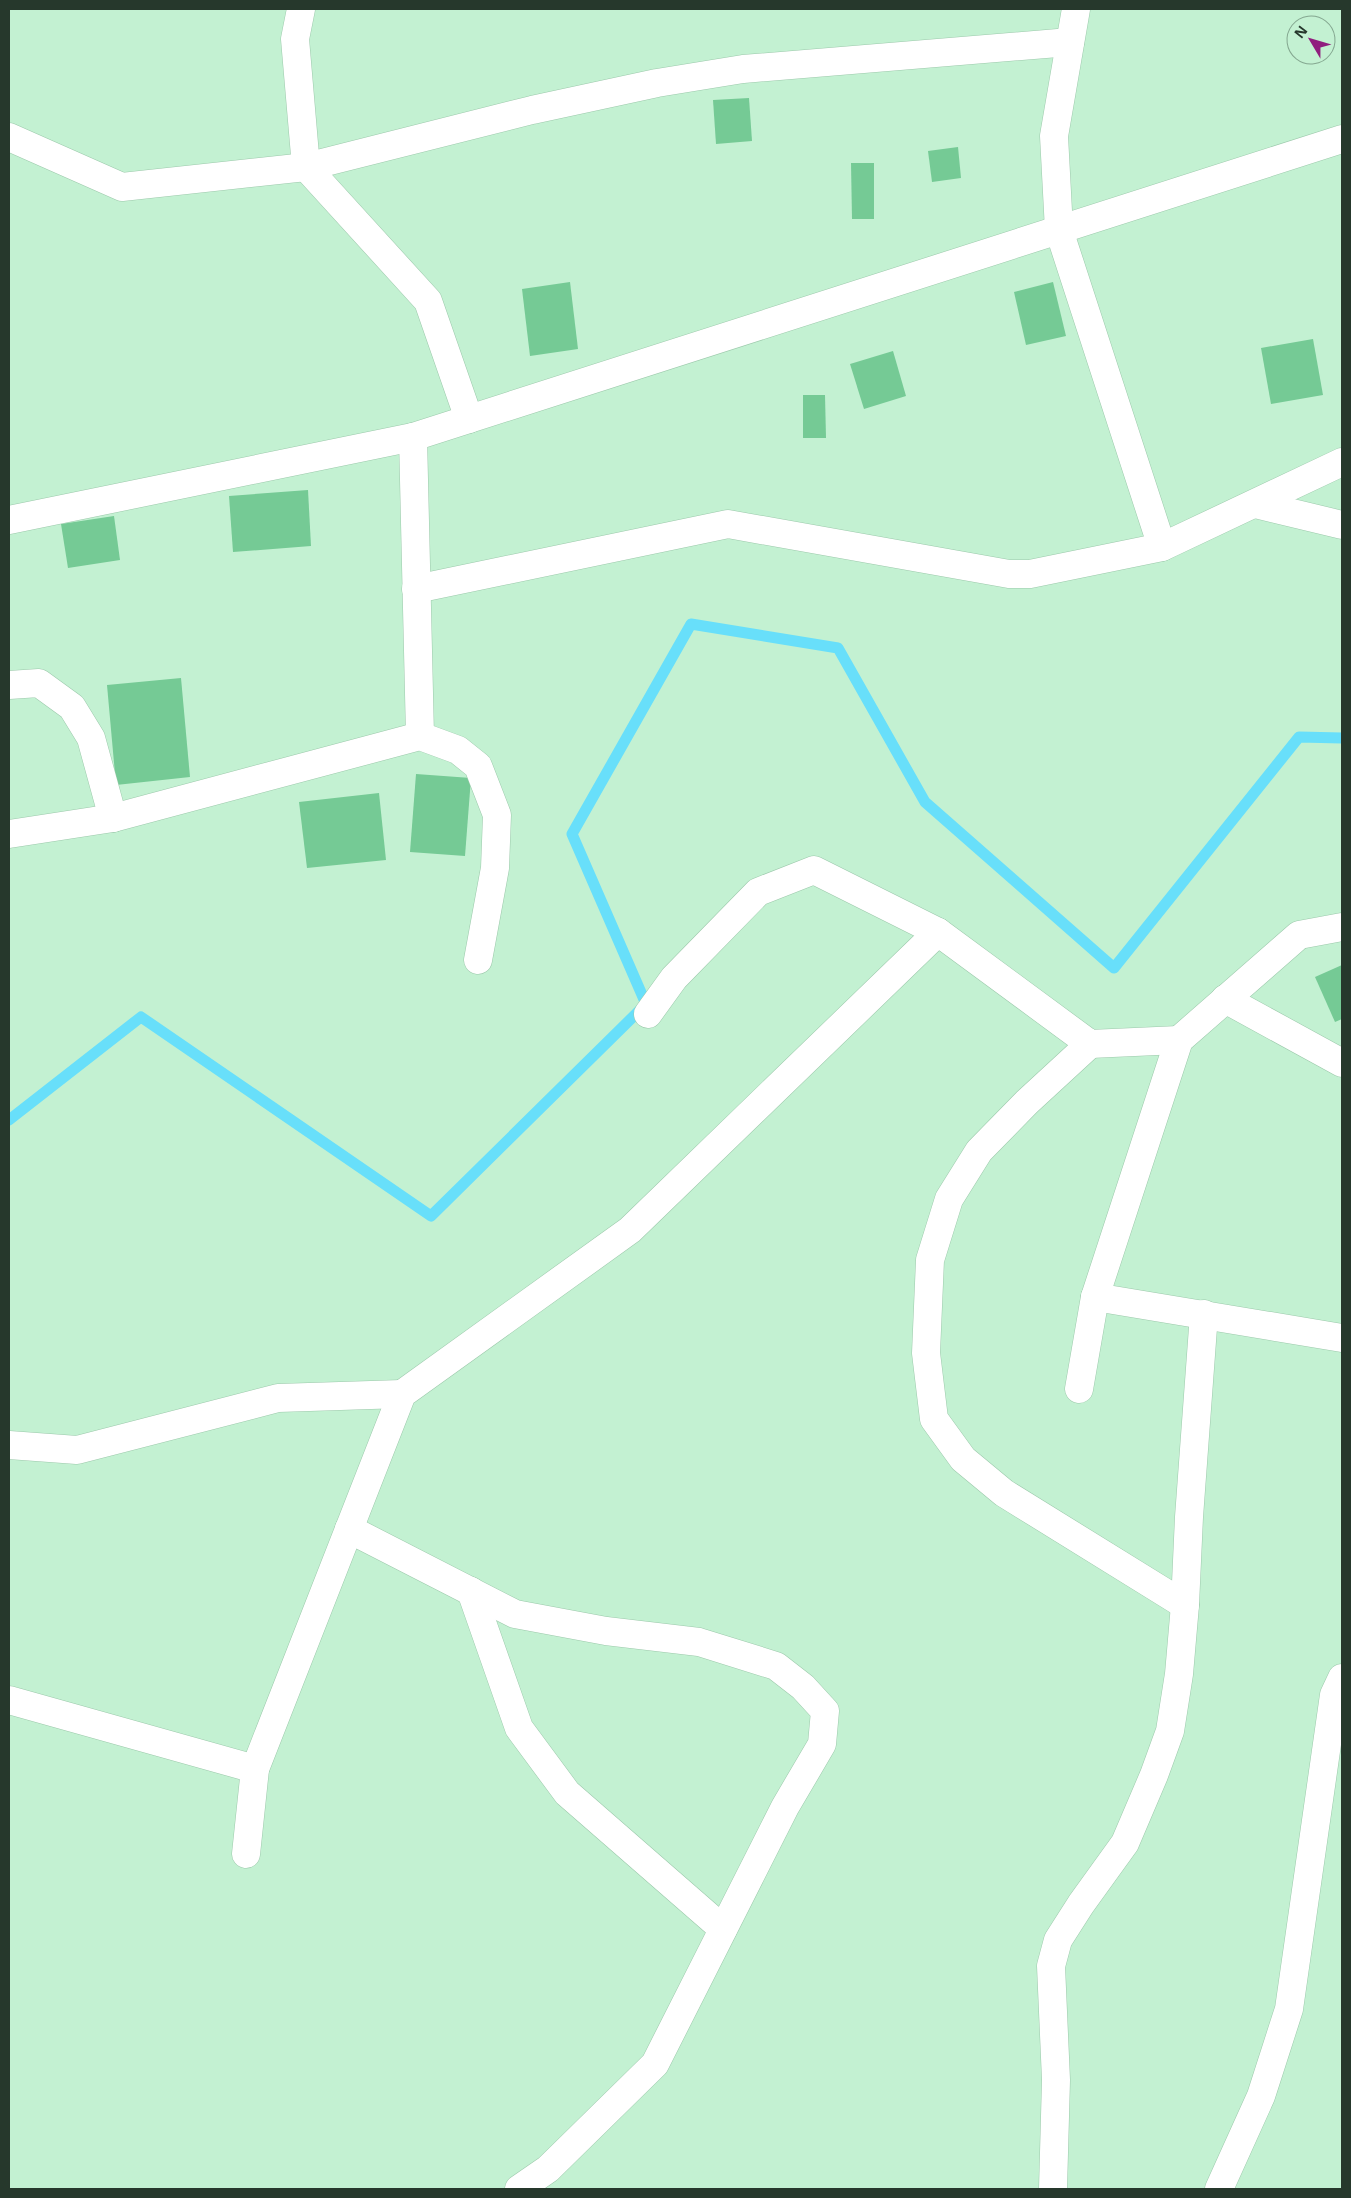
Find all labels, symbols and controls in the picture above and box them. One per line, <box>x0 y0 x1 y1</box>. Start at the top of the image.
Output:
north arrow <box>1286 15 1336 65</box>
text: N <box>1289 21 1311 42</box>

